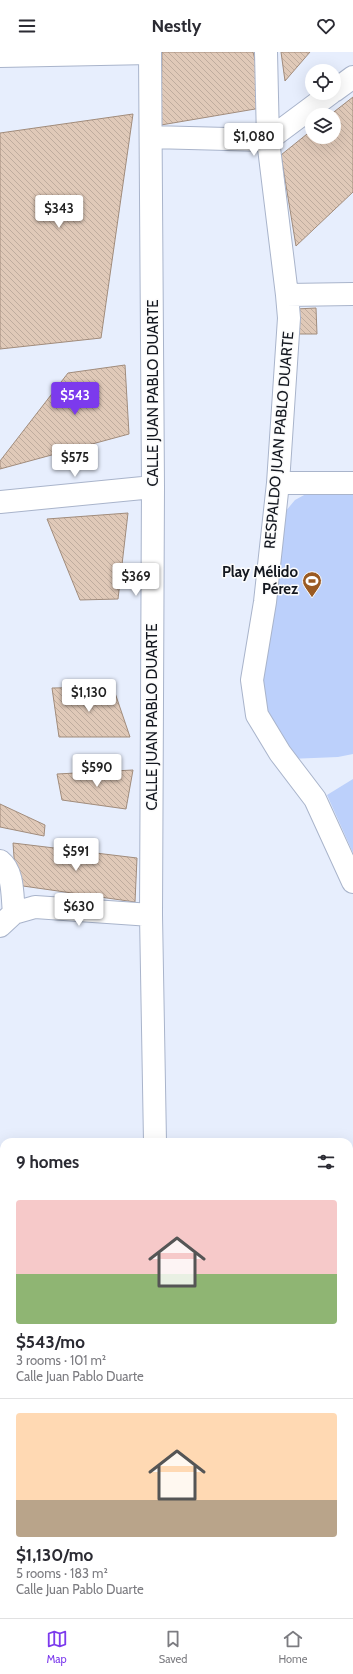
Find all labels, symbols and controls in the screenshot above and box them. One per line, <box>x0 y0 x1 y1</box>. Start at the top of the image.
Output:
icon: menu <box>16 15 38 37</box>
text: Nestly <box>152 15 201 37</box>
icon: heart <box>315 15 337 37</box>
map controls <box>305 64 341 144</box>
button: locate <box>305 64 341 100</box>
button: layers <box>305 108 341 144</box>
pin: $1,080 <box>221 123 287 157</box>
text: $1,080 <box>233 128 275 144</box>
pin: $343 <box>35 195 83 229</box>
text: $343 <box>44 200 74 216</box>
street label: CALLE JUAN PABLO DUARTE <box>144 300 162 487</box>
street label: RESPALDO JUAN PABLO DUARTE <box>261 330 297 550</box>
pin: $543 <box>51 382 99 416</box>
text: $543 <box>60 387 90 403</box>
pin: $575 <box>51 444 99 478</box>
text: $575 <box>61 449 89 465</box>
pin: $369 <box>112 563 160 597</box>
place label: Play Mélido Pérez <box>222 563 298 598</box>
text: $369 <box>121 568 151 584</box>
sports icon: Play Mélido Pérez <box>301 570 323 598</box>
street label: CALLE JUAN PABLO DUARTE <box>143 624 161 811</box>
pin: $1,130 <box>56 679 122 713</box>
text: $1,130 <box>71 684 107 700</box>
pin: $590 <box>73 754 121 788</box>
text: $590 <box>81 759 113 775</box>
pin: $591 <box>52 838 100 872</box>
text: $591 <box>63 843 89 859</box>
pin: $630 <box>55 893 103 927</box>
text: $630 <box>63 898 95 914</box>
icon: filters <box>315 1151 337 1173</box>
text: 9 homes <box>16 1152 79 1172</box>
icon: home <box>141 1226 213 1298</box>
text: $543/mo <box>16 1332 85 1352</box>
text: 3 rooms · 101 m² <box>16 1352 106 1368</box>
text: Calle Juan Pablo Duarte <box>16 1368 144 1384</box>
icon: home <box>141 1439 213 1511</box>
text: $1,130/mo <box>16 1545 93 1565</box>
text: 5 rooms · 183 m² <box>16 1565 108 1581</box>
text: Calle Juan Pablo Duarte <box>16 1581 144 1597</box>
tab: Map <box>46 1628 68 1666</box>
tab: Saved <box>159 1628 187 1666</box>
tab: Home <box>278 1628 307 1666</box>

